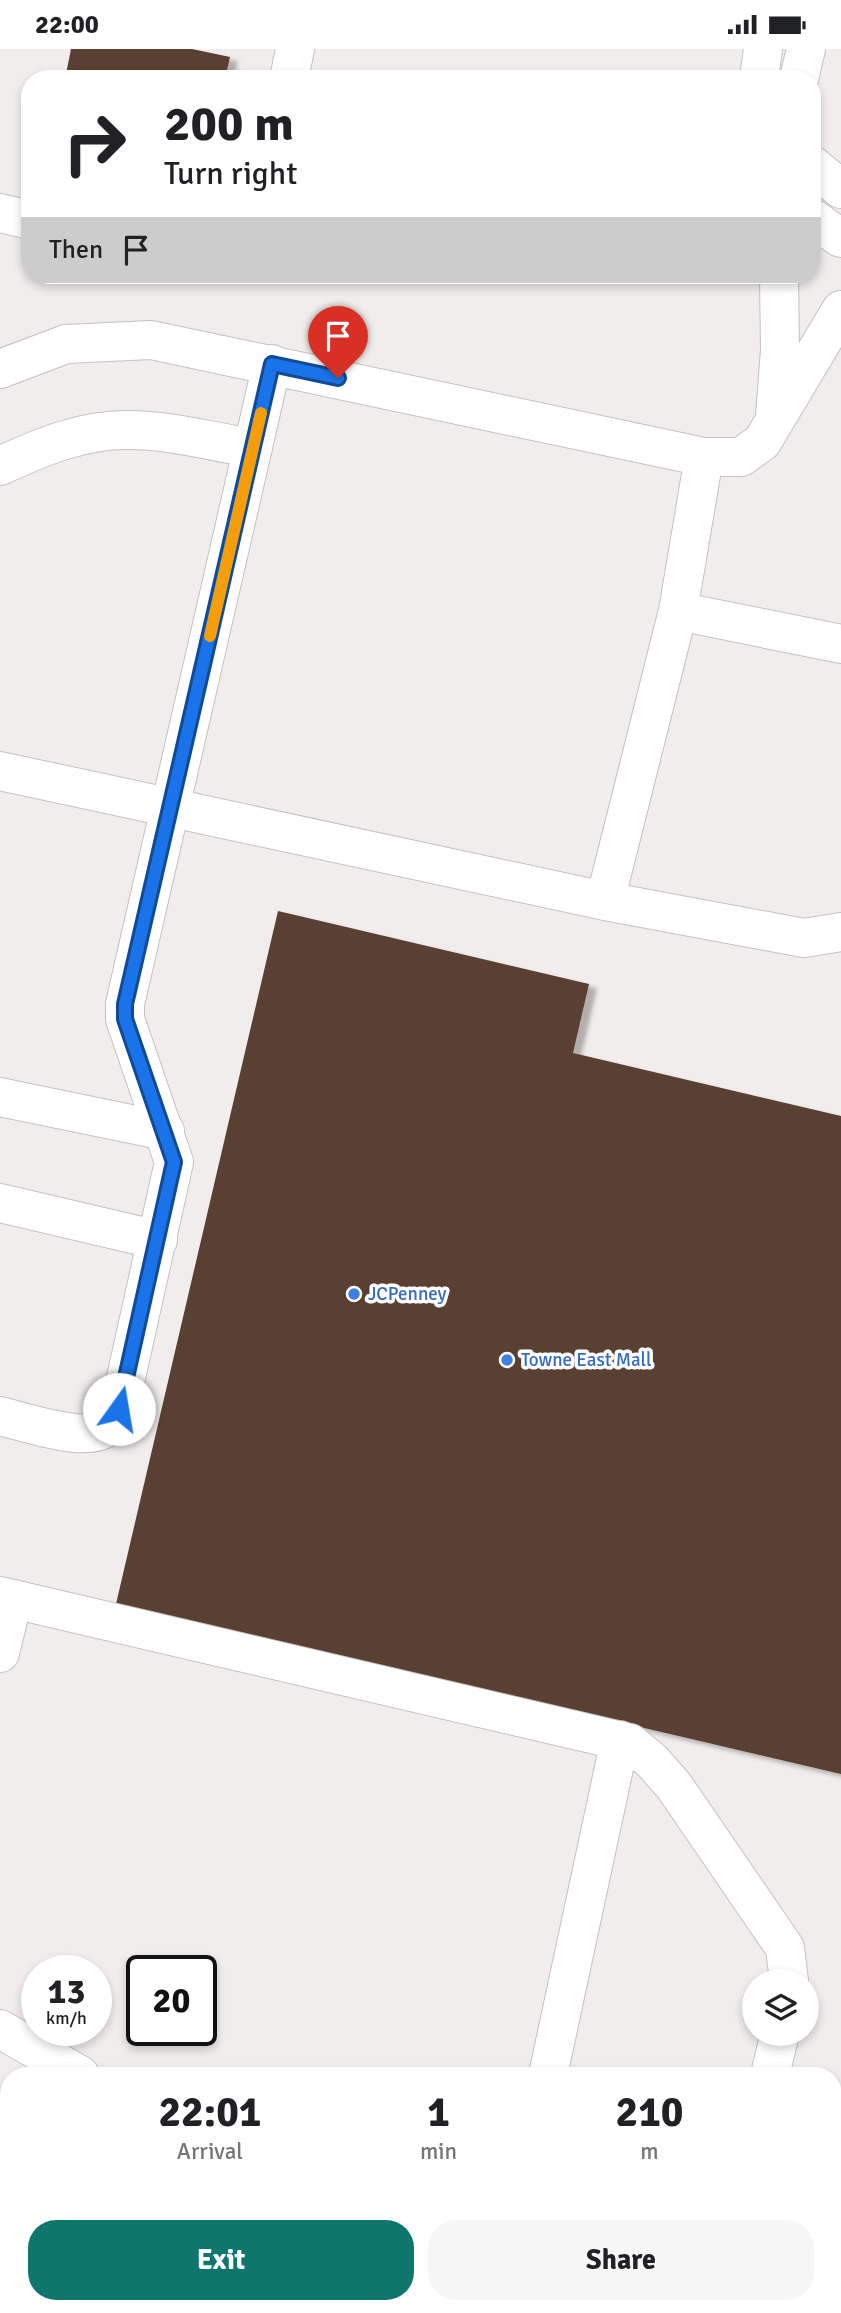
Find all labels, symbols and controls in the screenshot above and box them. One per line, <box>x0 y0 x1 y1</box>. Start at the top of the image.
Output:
text: 22:00 <box>35 9 99 41</box>
text: 200 m <box>164 94 294 154</box>
icon: right <box>49 98 140 189</box>
text: Turn right <box>164 154 297 193</box>
icon: arrive <box>117 231 155 269</box>
text: Then <box>49 234 103 266</box>
pin <box>308 306 368 378</box>
icon: arrive <box>319 317 357 355</box>
place label: JCPenney <box>368 1282 447 1306</box>
marker: JCPenney <box>346 1286 362 1302</box>
place label: Towne East Mall <box>521 1348 652 1372</box>
marker: Towne East Mall <box>499 1352 515 1368</box>
position arrow <box>82 1372 156 1446</box>
speed limit sign: 20 <box>126 1955 217 2046</box>
map controls <box>742 1969 819 2046</box>
button: layers <box>742 1969 819 2046</box>
text: 13 <box>48 1970 85 2013</box>
text: km/h <box>46 2007 87 2029</box>
text: 22:01 <box>158 2087 262 2138</box>
text: 1 <box>427 2087 450 2138</box>
text: 210 <box>615 2087 684 2138</box>
text: Arrival <box>177 2137 243 2166</box>
text: min <box>420 2137 457 2166</box>
text: m <box>640 2137 659 2166</box>
button: Exit <box>28 2220 414 2300</box>
button: Share <box>428 2220 814 2300</box>

